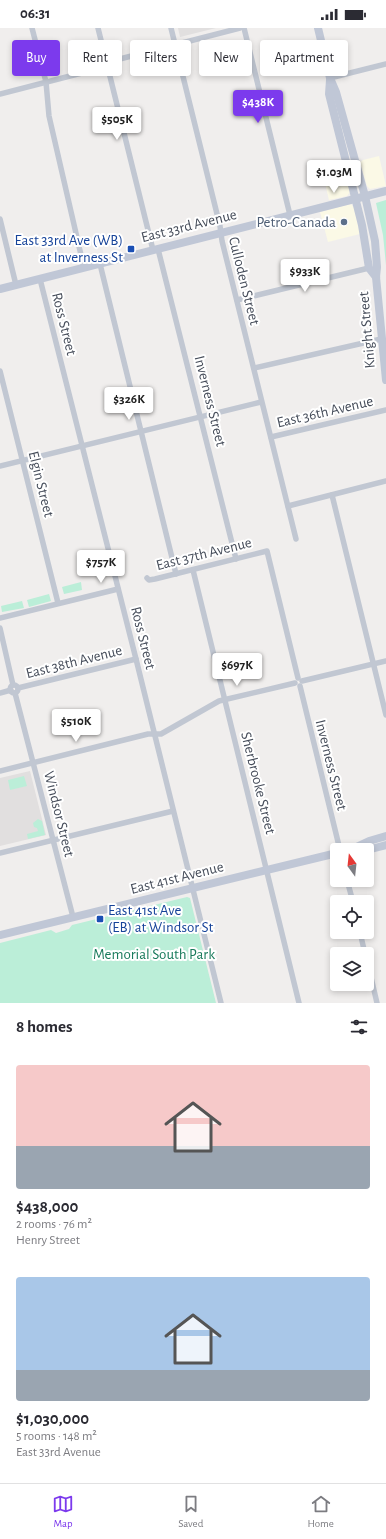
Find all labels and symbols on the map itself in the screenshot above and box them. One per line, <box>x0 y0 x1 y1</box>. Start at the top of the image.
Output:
pin: $438K <box>230 90 286 124</box>
pin: $505K <box>89 107 145 141</box>
pin: $1.03M <box>301 160 367 194</box>
street label: East 33rd Avenue <box>140 207 238 245</box>
place label: Petro-Canada <box>256 215 336 230</box>
marker: Petro-Canada <box>339 217 349 227</box>
place label: East 33rd Ave (WB) at Inverness St <box>15 233 123 265</box>
street label: Culloden Street <box>226 235 262 327</box>
marker: East 33rd Ave (WB) at Inverness St <box>126 244 136 254</box>
pin: $933K <box>277 259 333 293</box>
street label: Ross Street <box>49 291 79 357</box>
street label: Knight Street <box>356 291 378 369</box>
street label: Inverness Street <box>192 354 229 448</box>
pin: $326K <box>101 387 157 421</box>
street label: East 36th Avenue <box>275 394 375 430</box>
street label: Elgin Street <box>26 449 56 519</box>
street label: East 37th Avenue <box>155 535 253 573</box>
pin: $757K <box>73 550 129 584</box>
street label: Ross Street <box>128 605 158 671</box>
street label: East 38th Avenue <box>24 643 124 681</box>
pin: $697K <box>209 653 265 687</box>
pin: $510K <box>48 709 104 743</box>
street label: Inverness Street <box>313 718 350 812</box>
street label: Sherbrooke Street <box>238 730 278 836</box>
street label: Windsor Street <box>41 770 77 859</box>
north arrow <box>330 843 374 887</box>
street label: East 41st Avenue <box>129 859 225 897</box>
place label: East 41st Ave (EB) at Windsor St <box>108 903 214 935</box>
marker: East 41st Ave (EB) at Windsor St <box>95 914 105 924</box>
park label: Memorial South Park <box>93 947 215 962</box>

